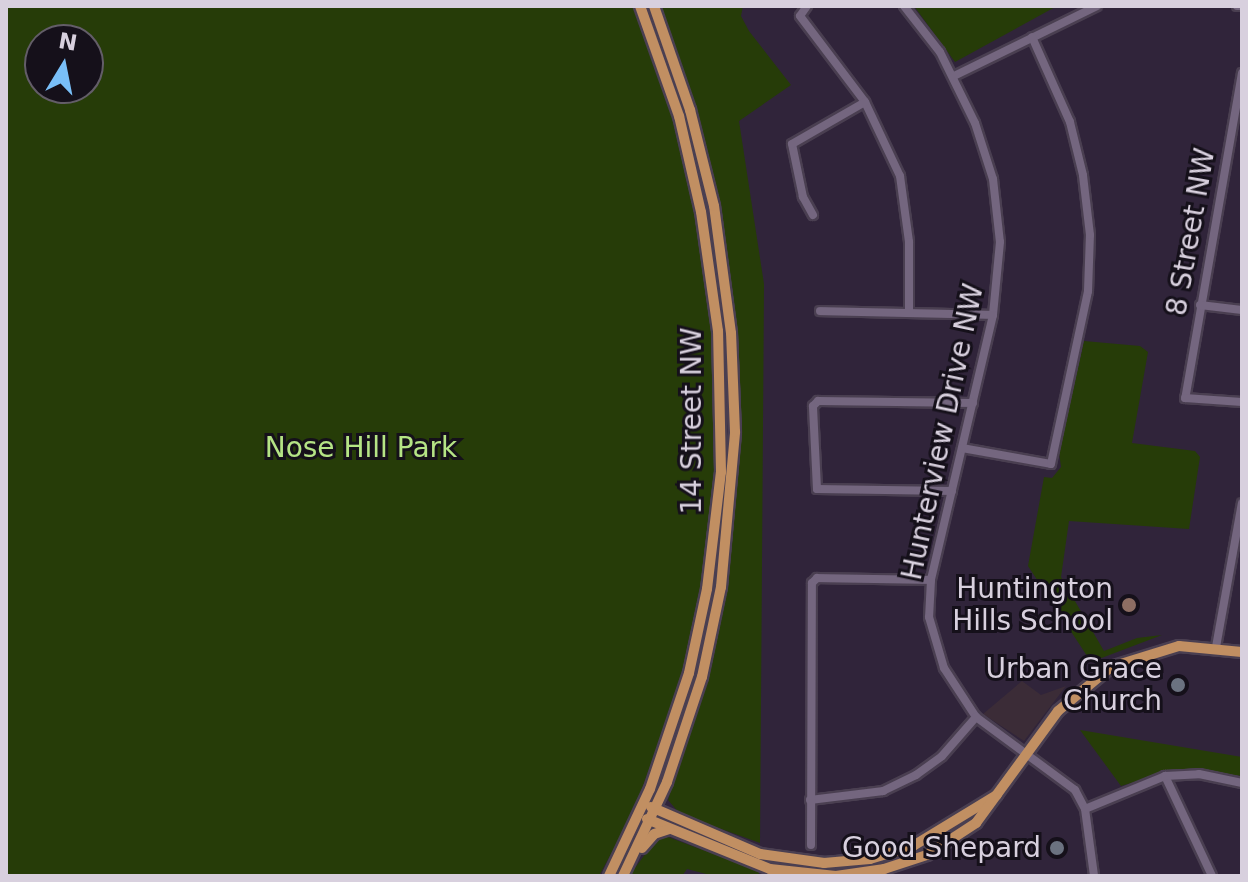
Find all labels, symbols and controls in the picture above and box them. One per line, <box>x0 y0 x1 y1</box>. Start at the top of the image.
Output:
north arrow <box>24 24 104 104</box>
text: N <box>57 28 79 56</box>
street label: 8 Street NW <box>1160 146 1222 318</box>
street label: Hunterview Drive NW <box>895 281 991 583</box>
street label: 14 Street NW <box>675 327 709 515</box>
park label: Nose Hill Park <box>265 431 457 465</box>
place label: Huntington Hills School <box>952 572 1113 638</box>
marker: Huntington Hills School <box>1120 596 1138 614</box>
place label: Urban Grace Church <box>985 652 1162 718</box>
marker: Urban Grace Church <box>1169 676 1187 694</box>
place label: Good Shepard <box>842 831 1041 865</box>
marker: Good Shepard <box>1048 839 1066 857</box>

